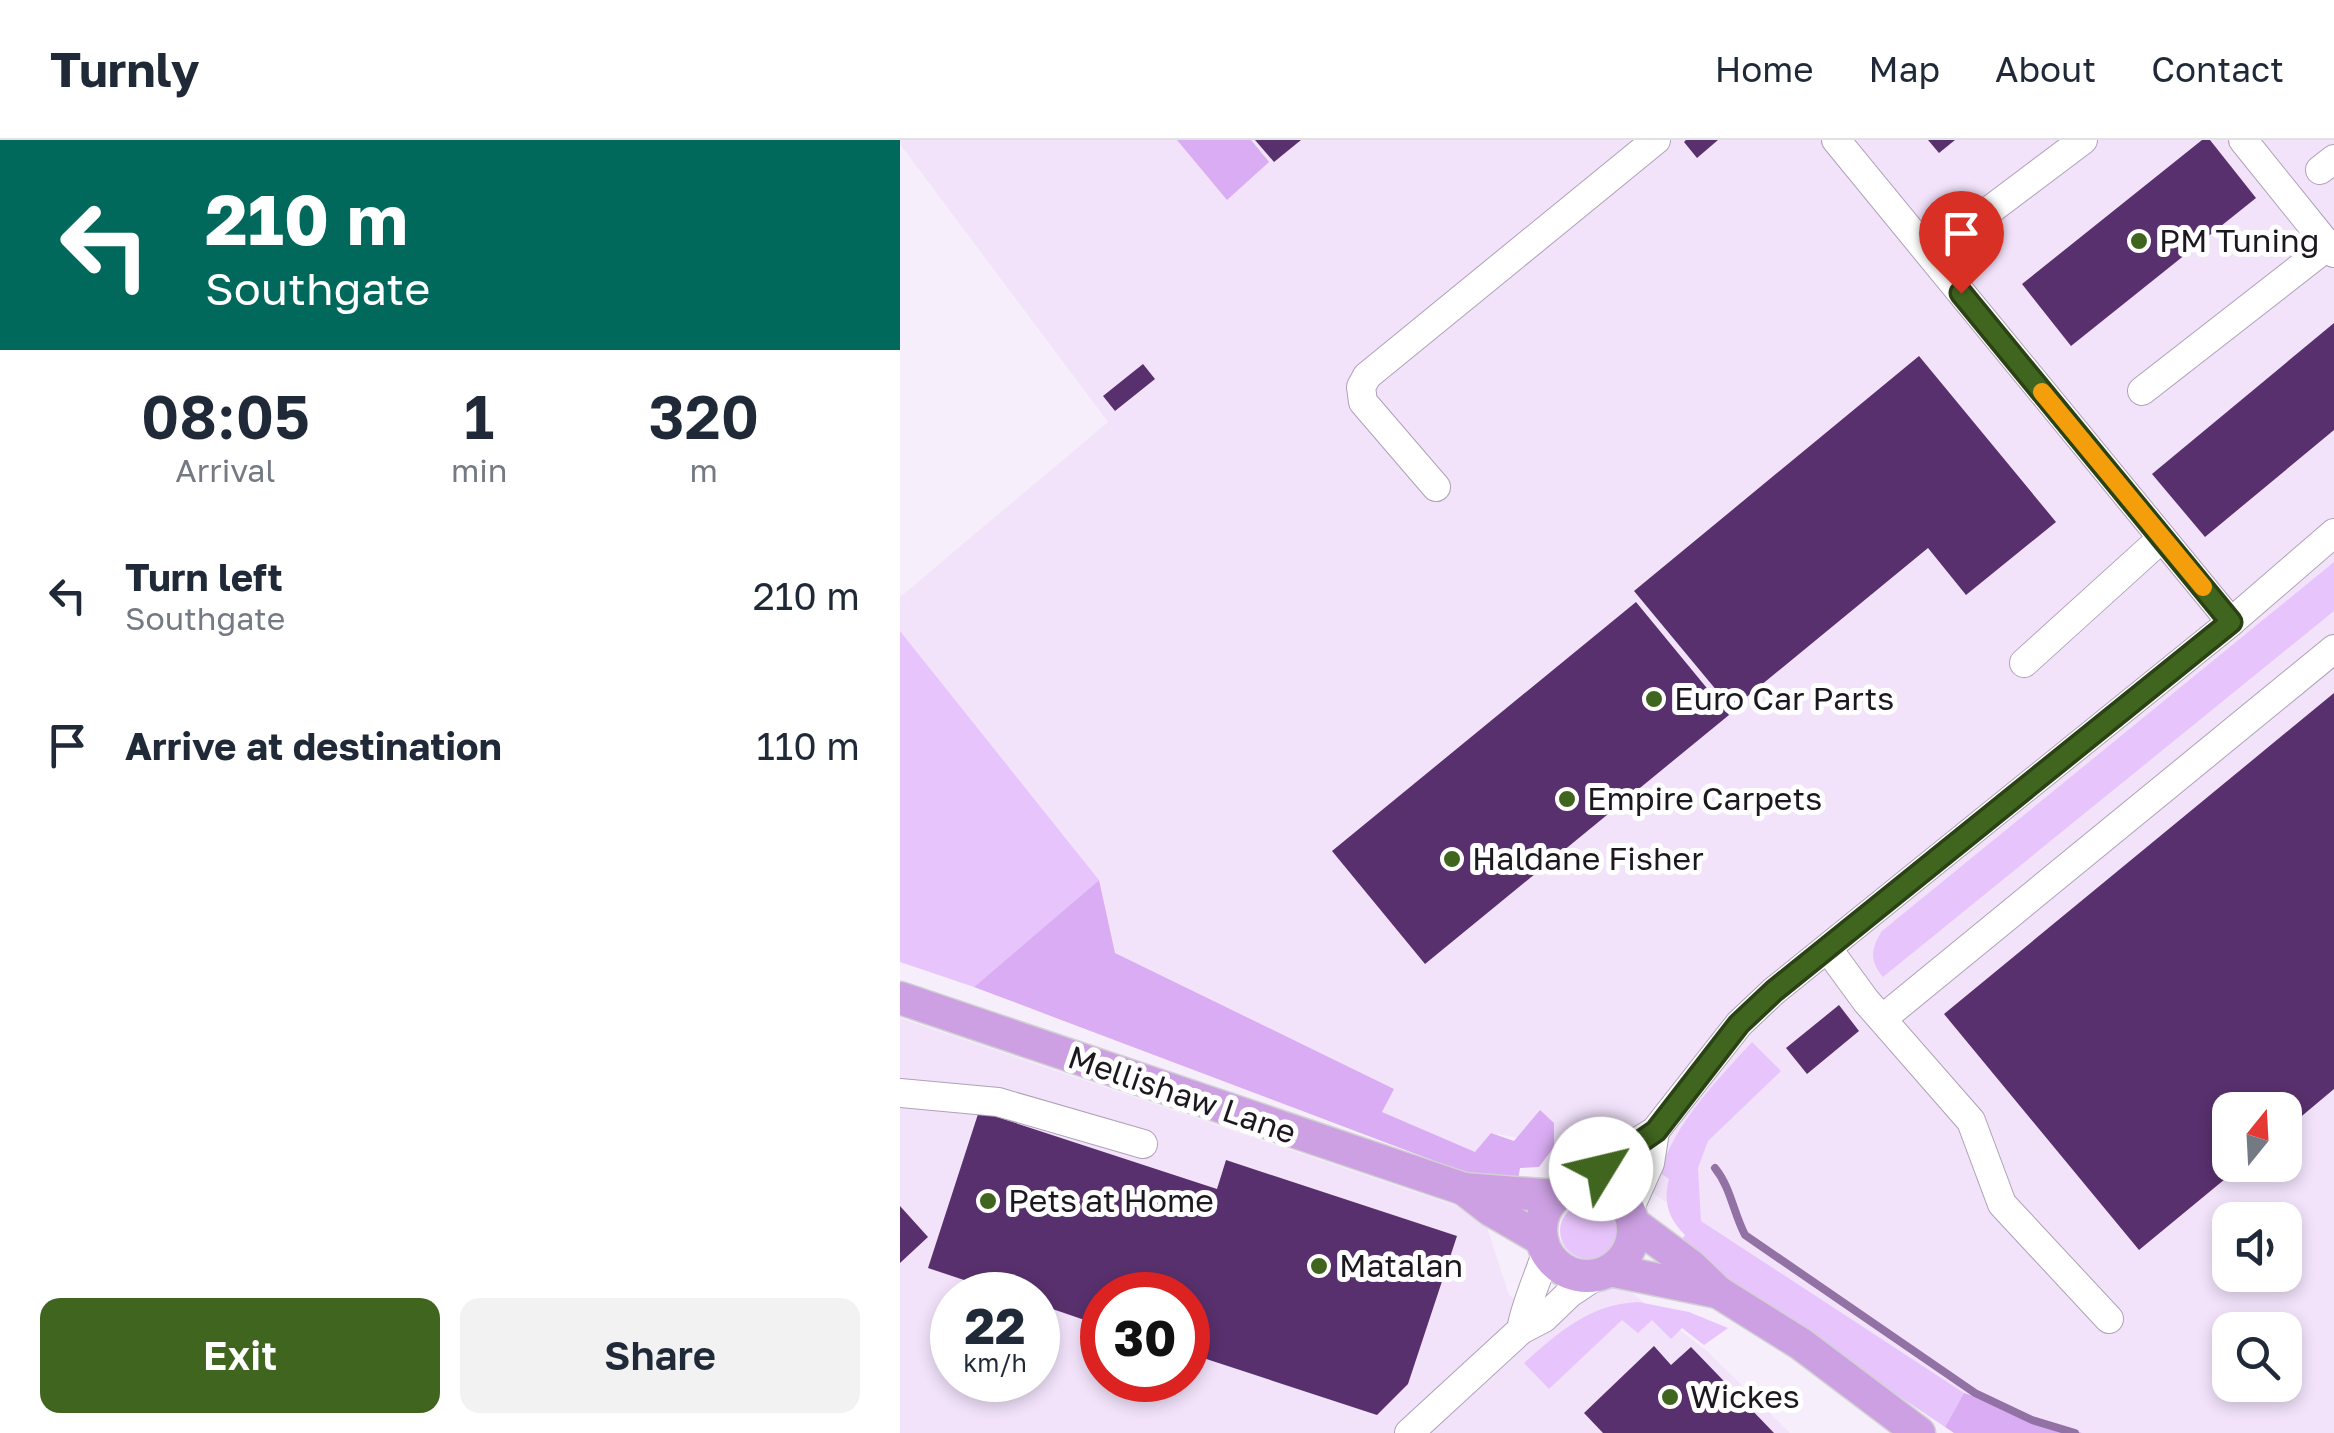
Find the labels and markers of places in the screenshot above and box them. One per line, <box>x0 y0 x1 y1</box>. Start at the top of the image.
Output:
pin <box>1919 191 2004 294</box>
place label: PM Tuning <box>2159 221 2319 259</box>
marker: PM Tuning <box>2128 230 2150 252</box>
place label: Euro Car Parts <box>1674 679 1894 717</box>
marker: Euro Car Parts <box>1643 688 1665 710</box>
place label: Empire Carpets <box>1587 779 1822 817</box>
marker: Empire Carpets <box>1556 788 1578 810</box>
place label: Haldane Fisher <box>1472 839 1704 877</box>
marker: Haldane Fisher <box>1441 848 1463 870</box>
place label: Pets at Home <box>1008 1181 1214 1219</box>
marker: Pets at Home <box>977 1190 999 1212</box>
place label: Matalan <box>1339 1246 1463 1284</box>
marker: Matalan <box>1308 1255 1330 1277</box>
place label: Wickes <box>1690 1377 1800 1415</box>
marker: Wickes <box>1659 1386 1681 1408</box>

